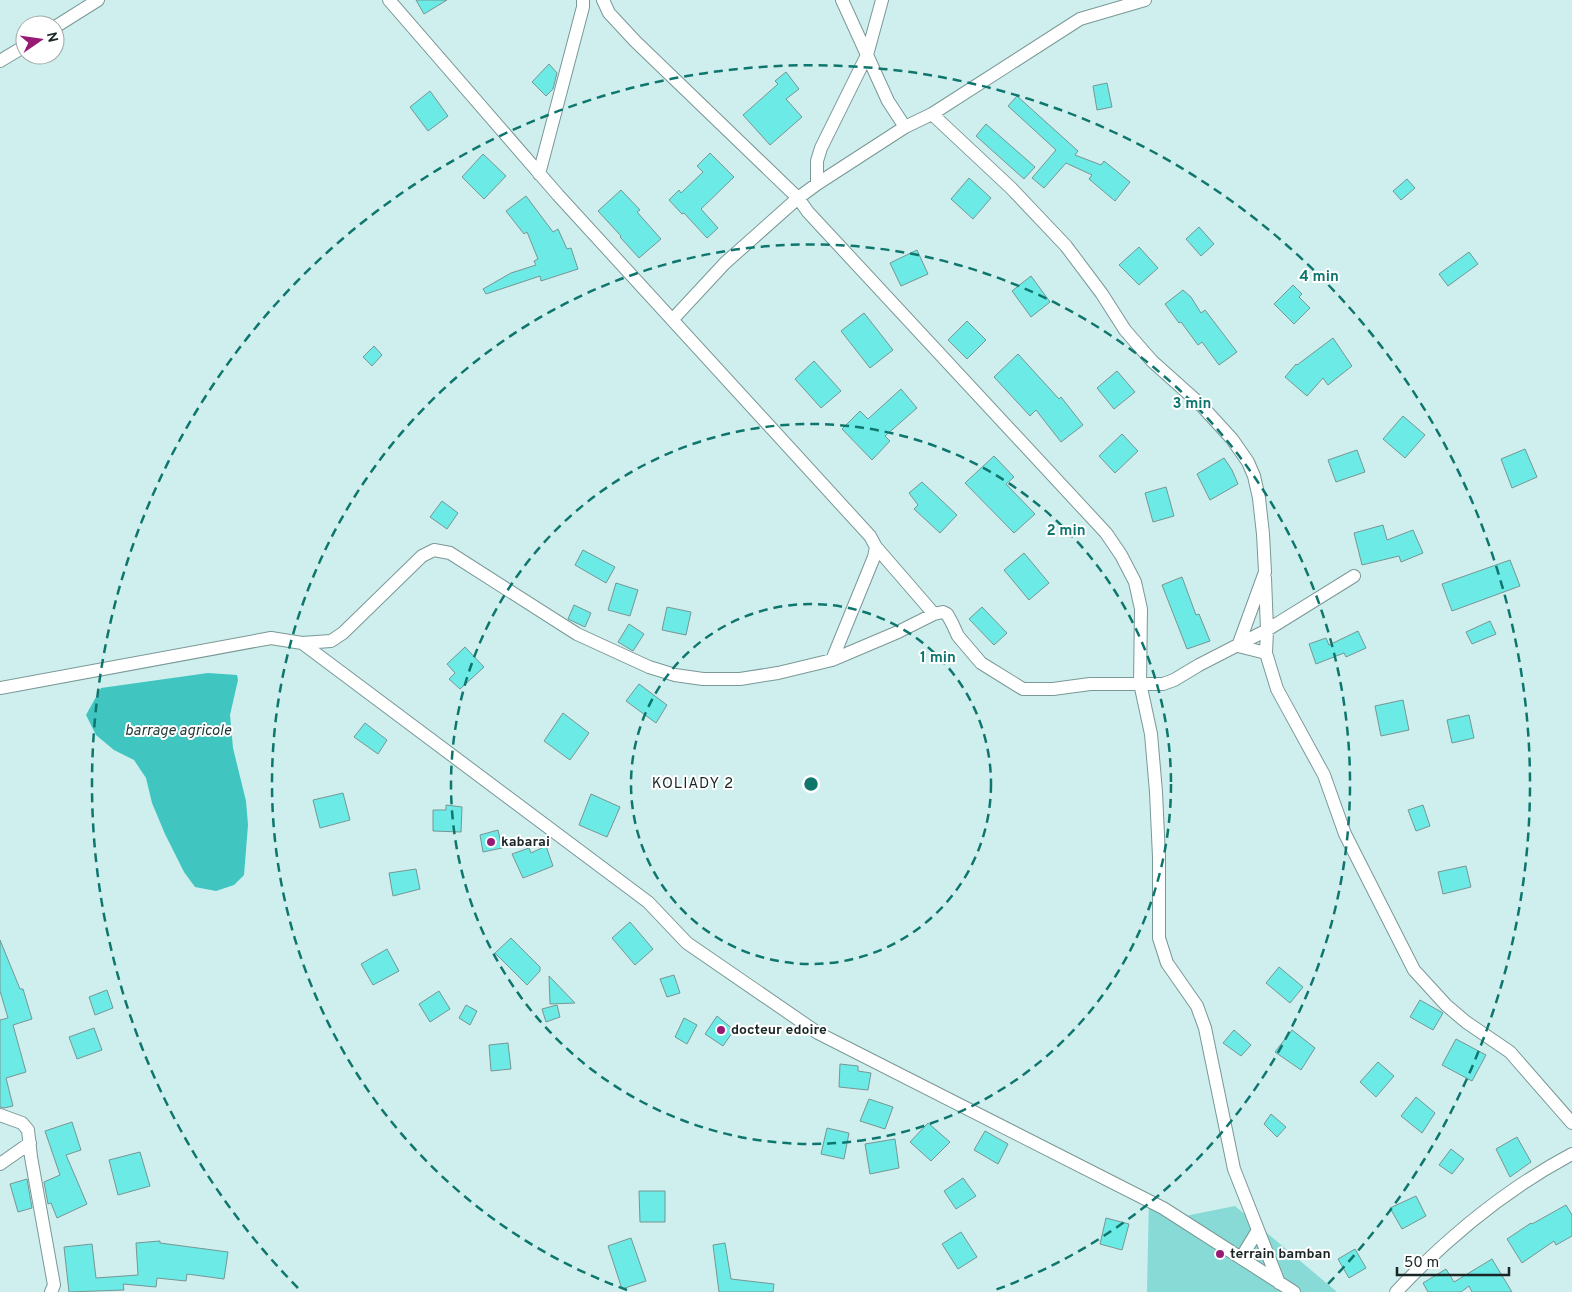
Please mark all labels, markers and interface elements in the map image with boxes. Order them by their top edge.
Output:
north arrow [15,15,65,65]
text: N [42,31,61,44]
text: 4 min [1299,268,1339,287]
text: 3 min [1172,395,1212,414]
text: 2 min [1046,522,1086,541]
text: 1 min [920,649,956,668]
water label: barrage agricole [125,722,231,741]
district label: KOLIADY 2 [652,775,734,794]
centre of rings [802,775,820,793]
place label: kabarai [501,834,550,851]
marker: kabarai [485,836,497,848]
place label: docteur edoire [731,1022,827,1039]
marker: docteur edoire [715,1024,727,1036]
scale bar [1397,1244,1510,1276]
place label: terrain bamban [1230,1246,1331,1263]
marker: terrain bamban [1214,1248,1226,1260]
text: 50 m [1404,1254,1439,1273]

